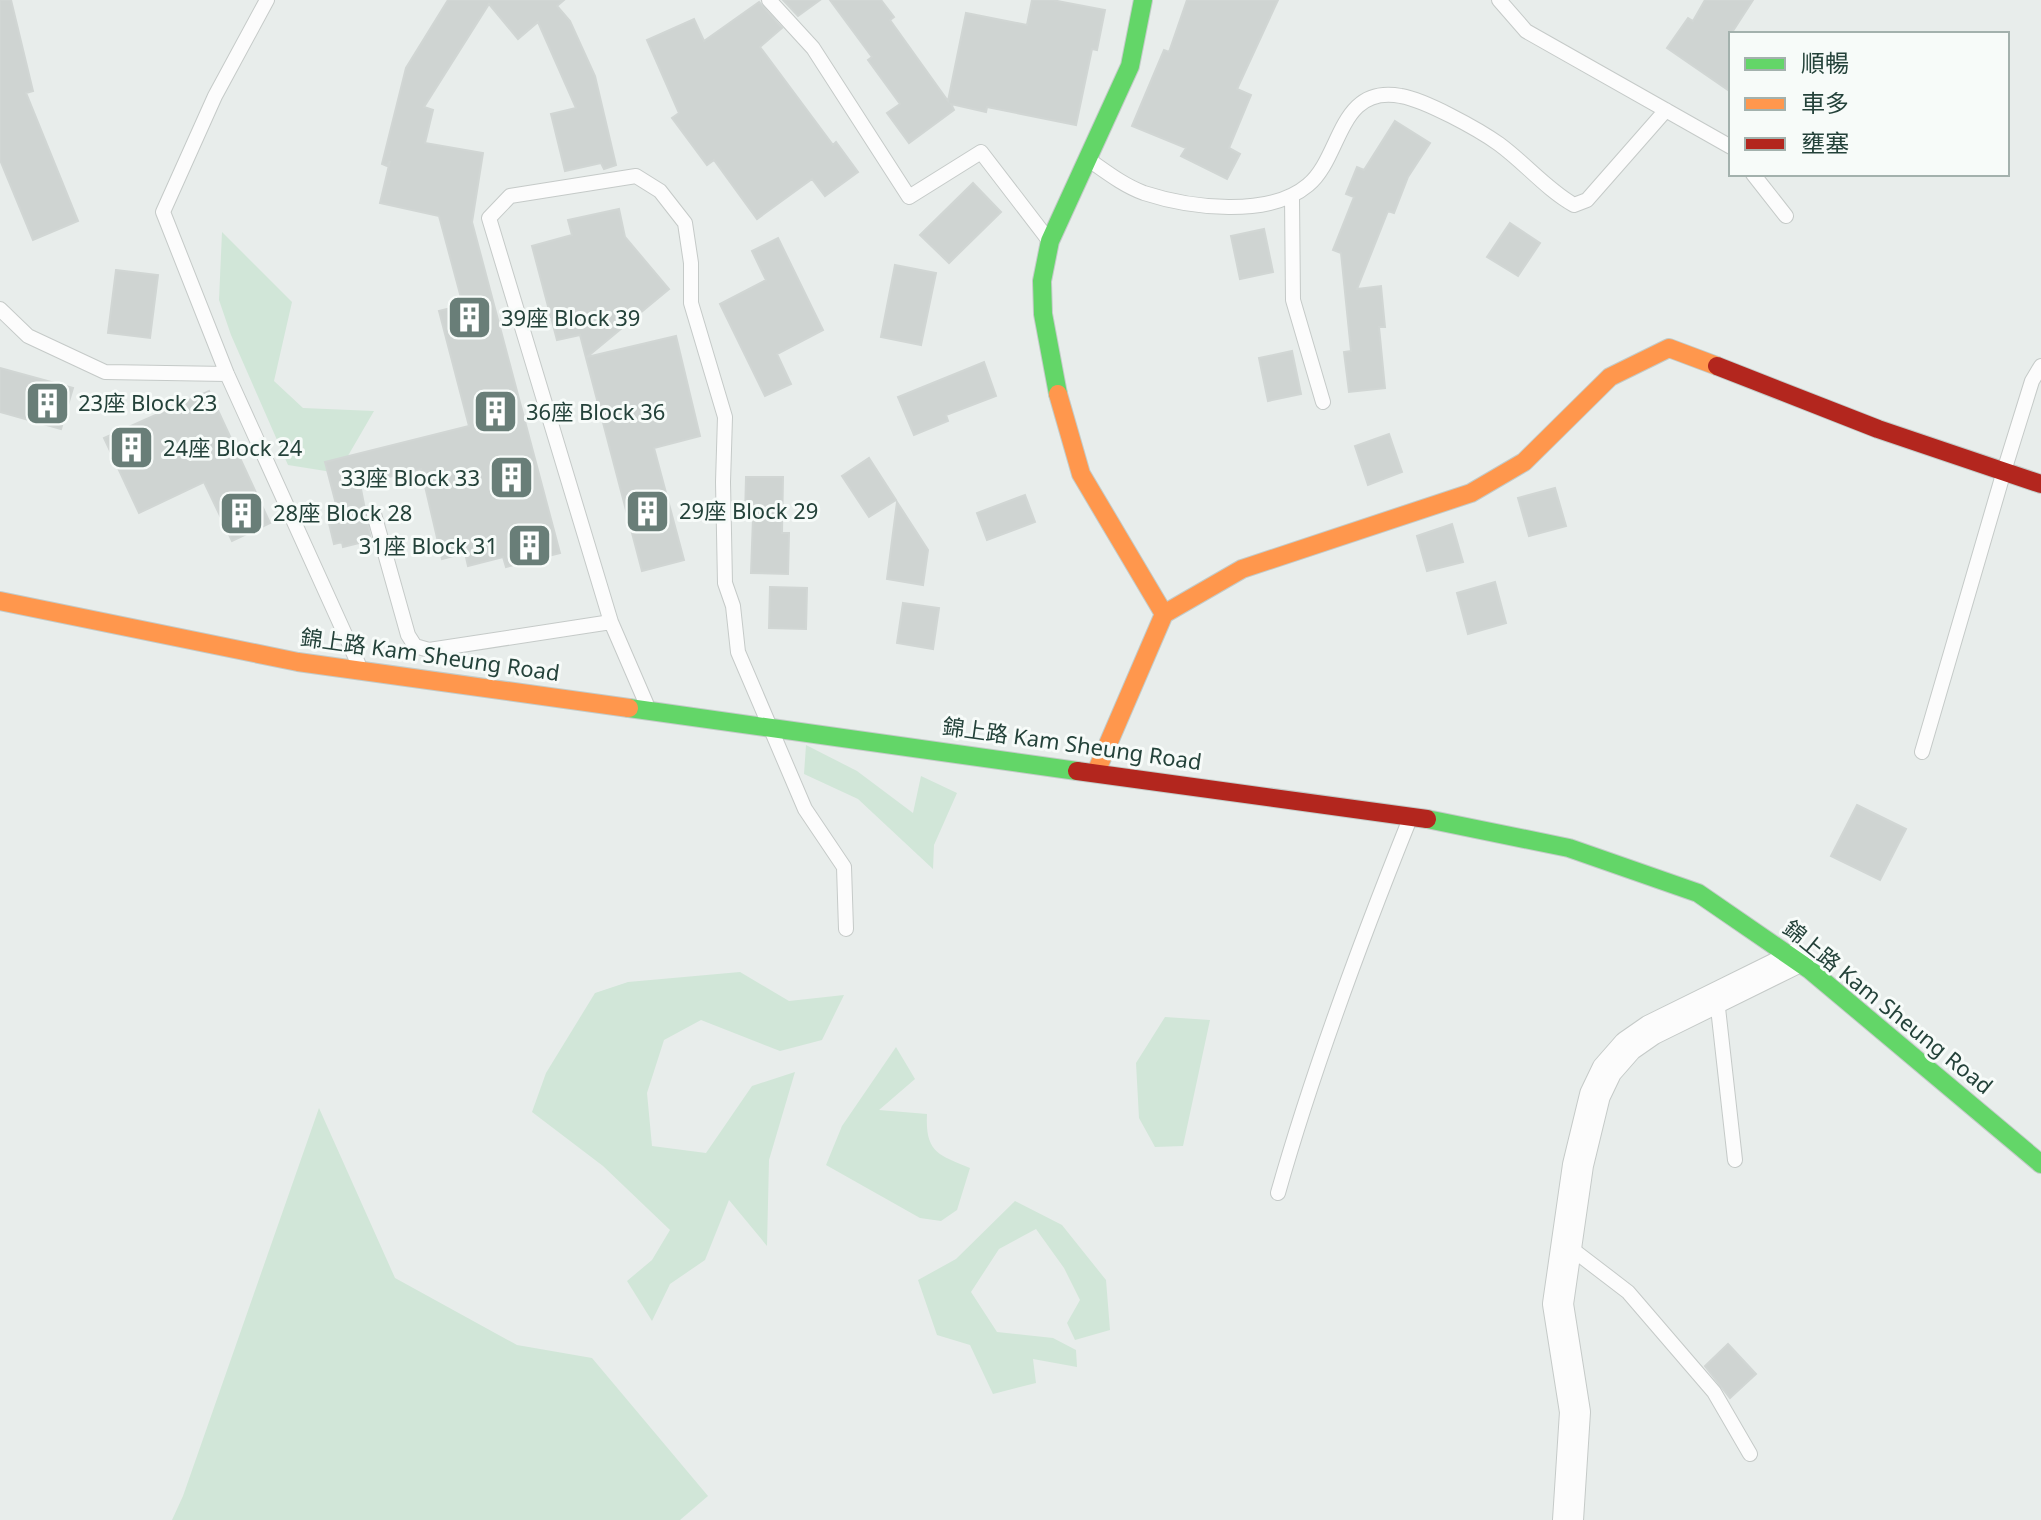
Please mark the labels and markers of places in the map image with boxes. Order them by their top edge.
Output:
building icon: 39座 Block 39 [446,294,494,342]
place label: 39座 Block 39 [501,302,640,332]
building icon: 23座 Block 23 [23,379,71,427]
place label: 23座 Block 23 [78,387,217,417]
building icon: 36座 Block 36 [471,388,519,436]
place label: 36座 Block 36 [526,396,665,426]
building icon: 24座 Block 24 [108,424,156,472]
place label: 24座 Block 24 [163,432,303,462]
building icon: 33座 Block 33 [487,454,535,502]
place label: 33座 Block 33 [341,462,480,492]
building icon: 29座 Block 29 [624,487,672,535]
building icon: 28座 Block 28 [218,489,266,537]
place label: 29座 Block 29 [679,495,818,525]
place label: 28座 Block 28 [273,497,412,527]
building icon: 31座 Block 31 [505,522,553,570]
place label: 31座 Block 31 [359,530,498,560]

